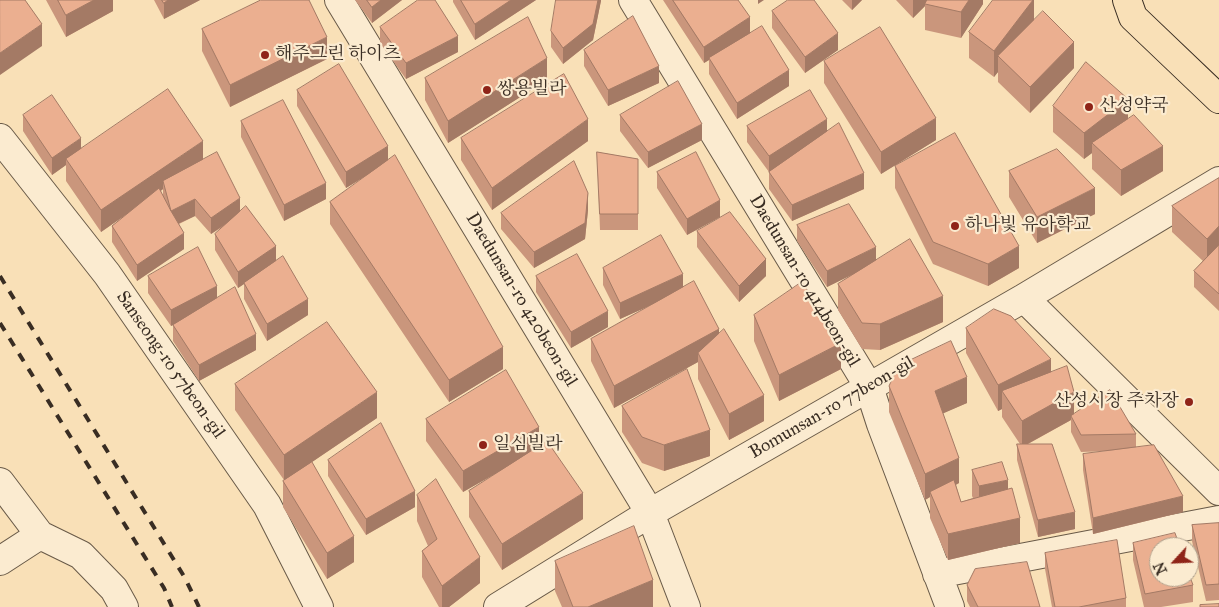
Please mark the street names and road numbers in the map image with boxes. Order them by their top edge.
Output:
street label: Daedunsan-ro 414beon-gil [744,191,864,371]
street label: Daedunsan-ro 420beon-gil [461,209,581,391]
street label: Sanseong-ro 57beon-gil [111,287,229,443]
street label: Bomunsan-ro 77beon-gil [746,352,918,464]

